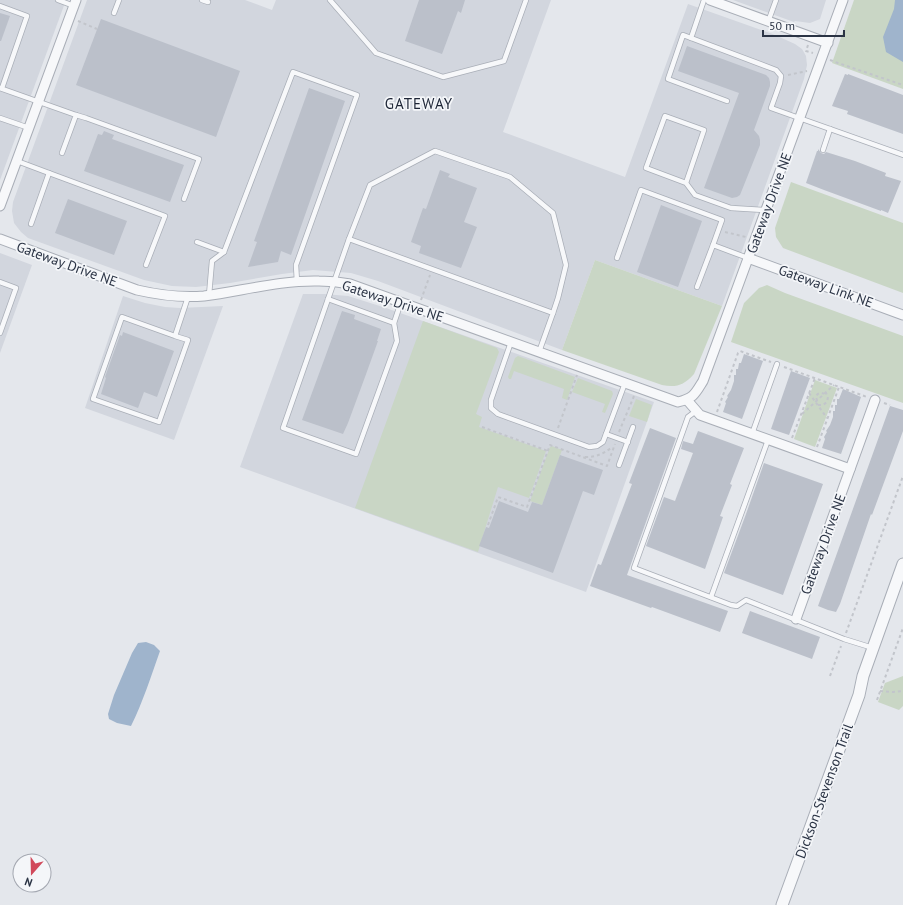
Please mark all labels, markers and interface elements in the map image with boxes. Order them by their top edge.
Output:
scale bar [763,12,844,38]
text: 50 m [769,18,795,33]
district label: GATEWAY [385,94,453,113]
street label: Gateway Drive NE [742,150,796,256]
street label: Gateway Drive NE [14,237,120,291]
street label: Gateway Link NE [776,261,876,311]
street label: Gateway Drive NE [340,276,446,326]
street label: Gateway Drive NE [796,491,850,597]
street label: Dickson-Stevenson Trail [791,721,857,861]
north arrow [12,853,52,893]
text: N [23,875,34,890]

